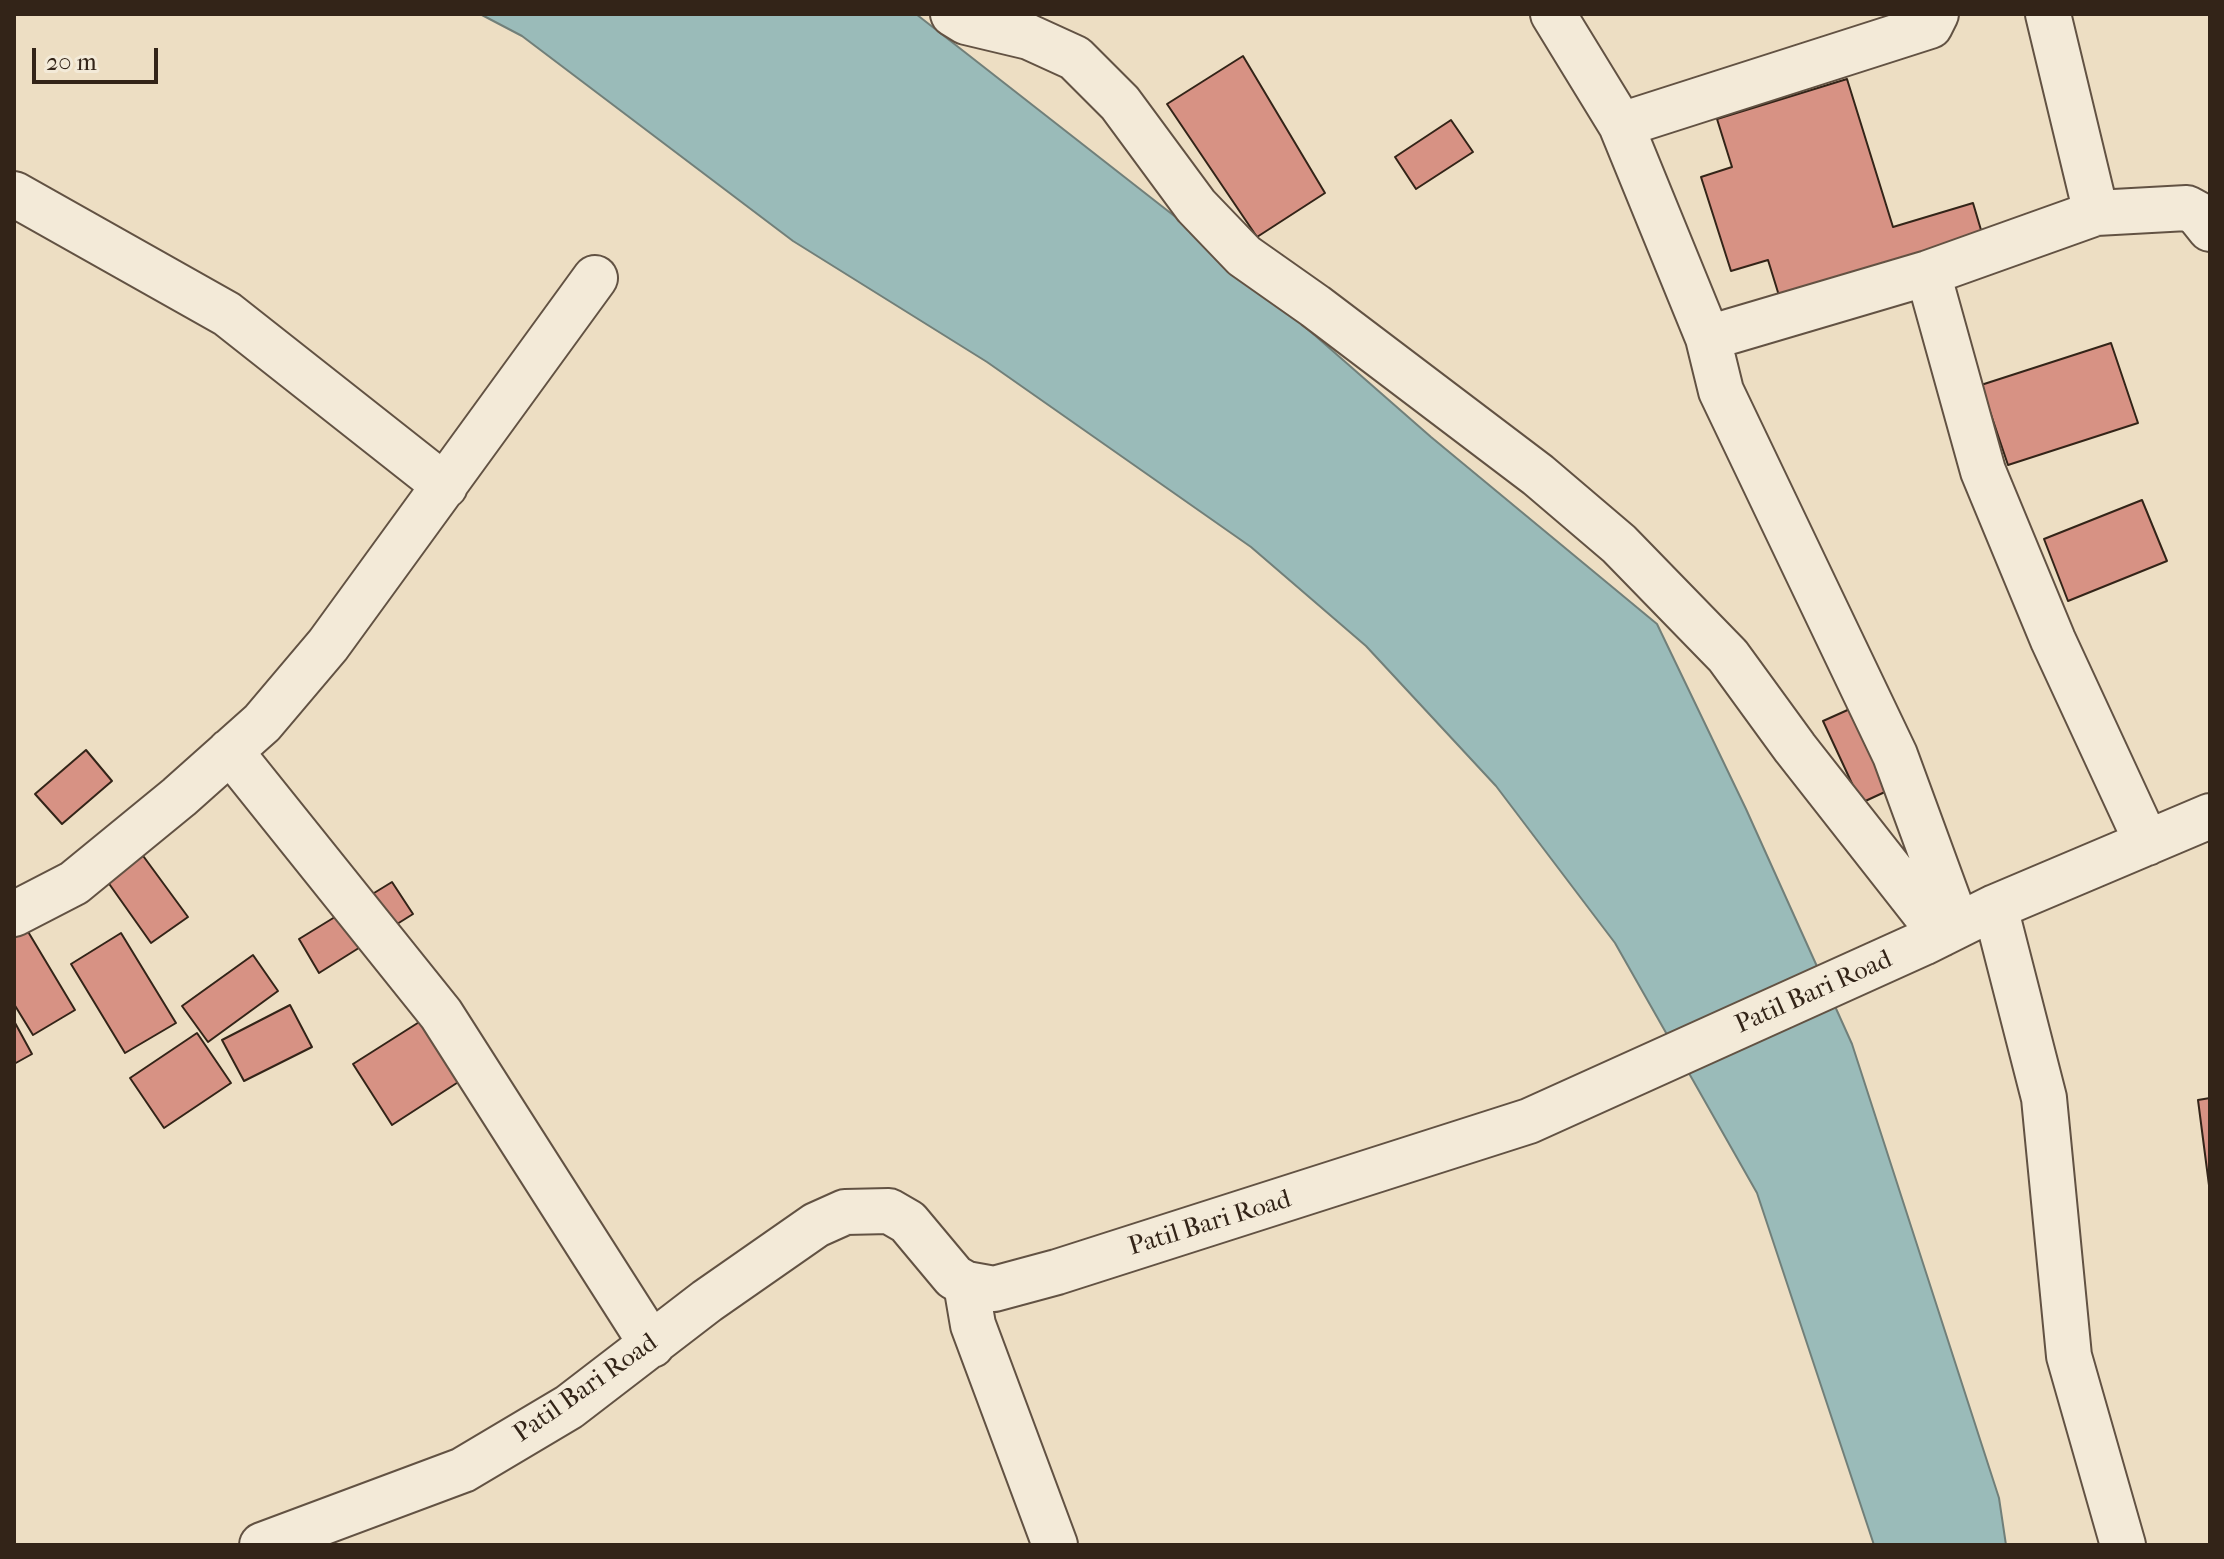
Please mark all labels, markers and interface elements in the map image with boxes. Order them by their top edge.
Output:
scale bar [36,32,162,82]
text: 20 m [46,48,97,76]
street label: Patil Bari Road [1731,945,1897,1041]
street label: Patil Bari Road [1125,1184,1295,1264]
street label: Patil Bari Road [508,1328,664,1450]

